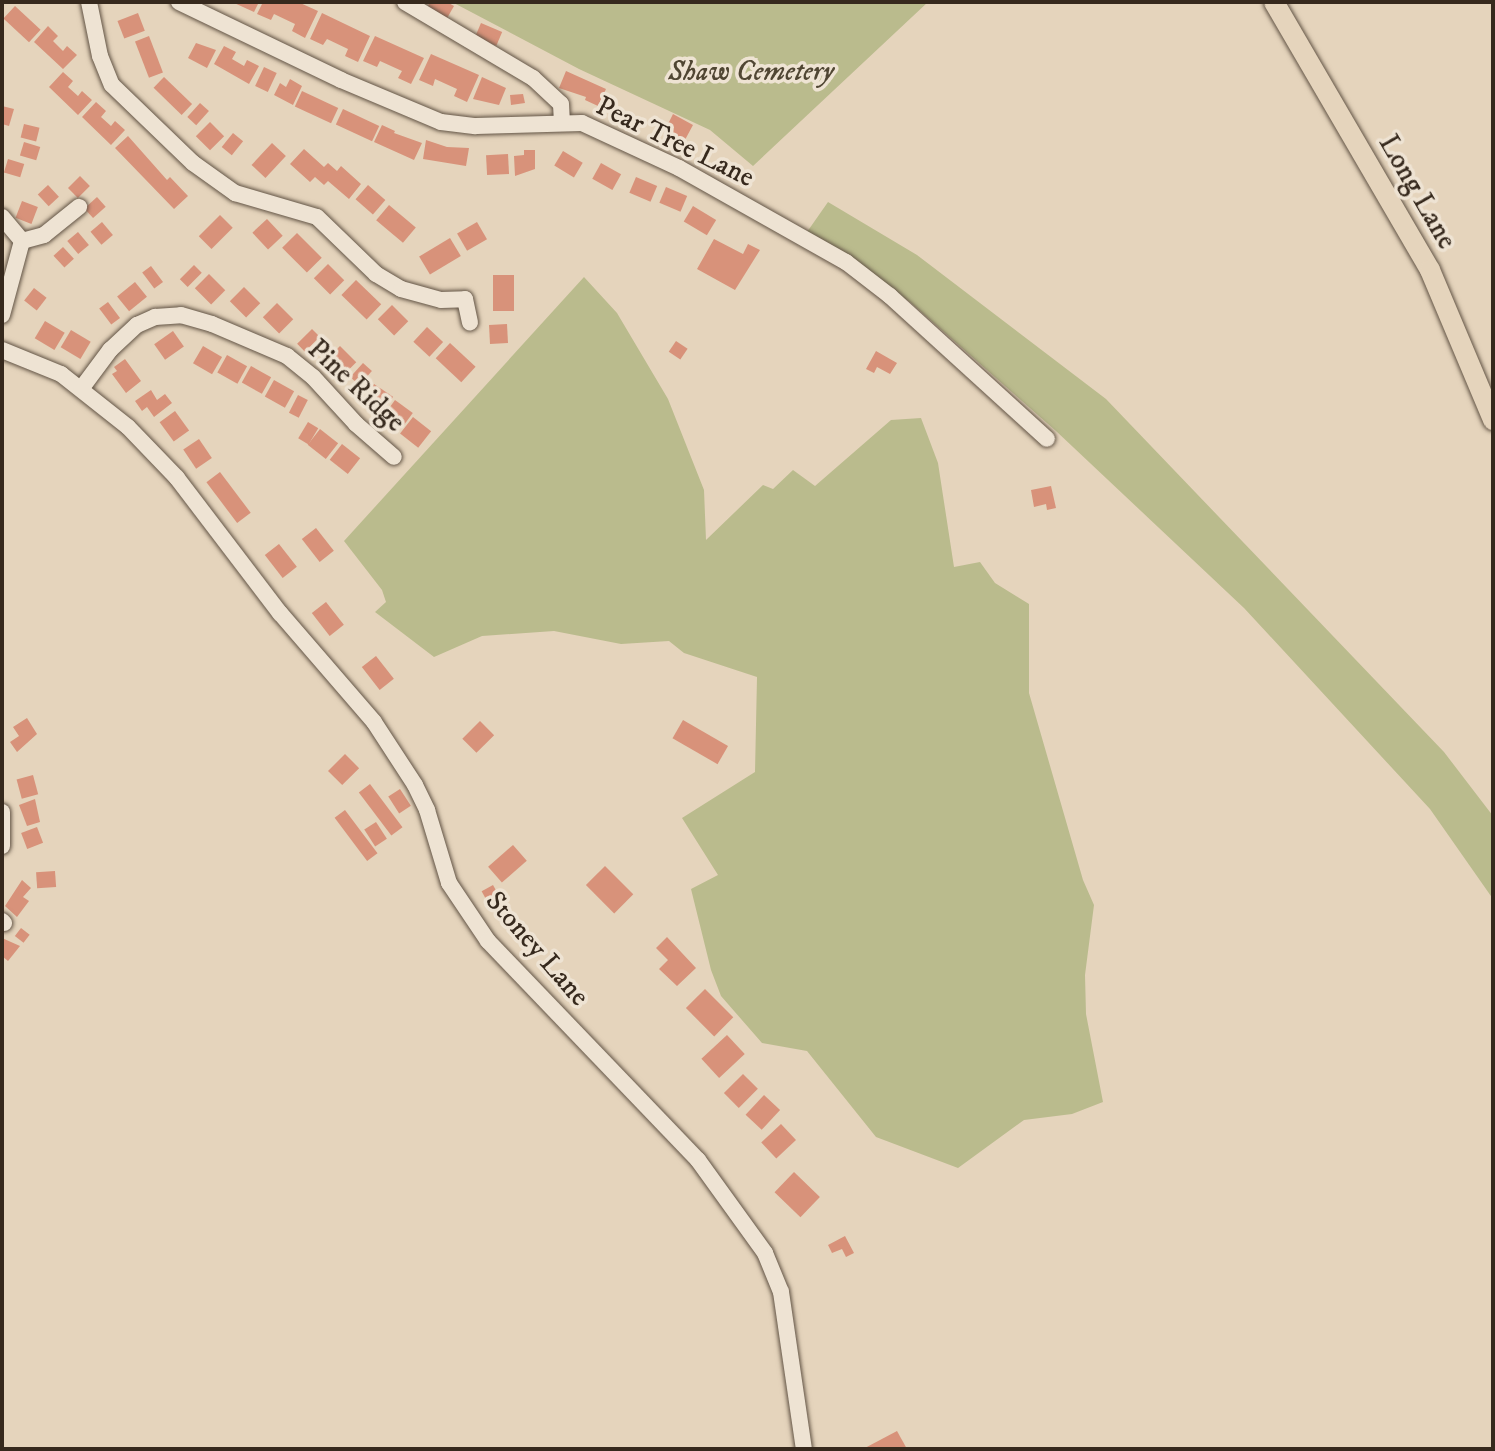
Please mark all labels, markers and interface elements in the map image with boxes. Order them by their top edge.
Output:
park label: Shaw Cemetery [668,55,834,89]
street label: Pear Tree Lane [590,89,760,195]
street label: Long Lane [1371,129,1463,255]
street label: Pine Ridge [300,333,412,439]
street label: Stoney Lane [478,885,596,1013]

